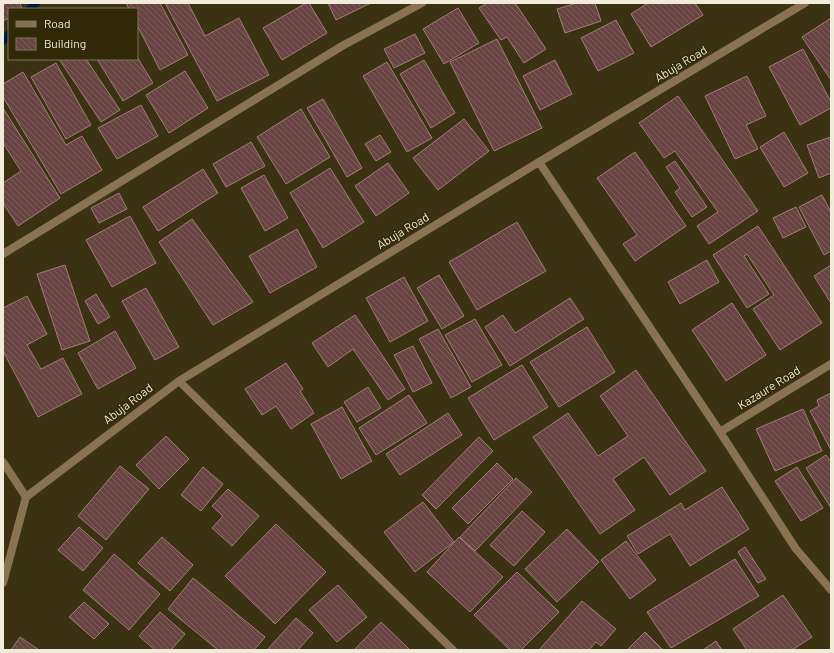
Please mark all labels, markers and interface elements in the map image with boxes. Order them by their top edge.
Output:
legend [8,8,138,60]
text: Road [44,16,71,30]
text: Building [44,36,86,50]
street label: Abuja Road [652,42,709,84]
street label: Abuja Road [374,209,431,251]
street label: Kazaure Road [735,362,802,412]
street label: Abuja Road [100,380,155,426]

